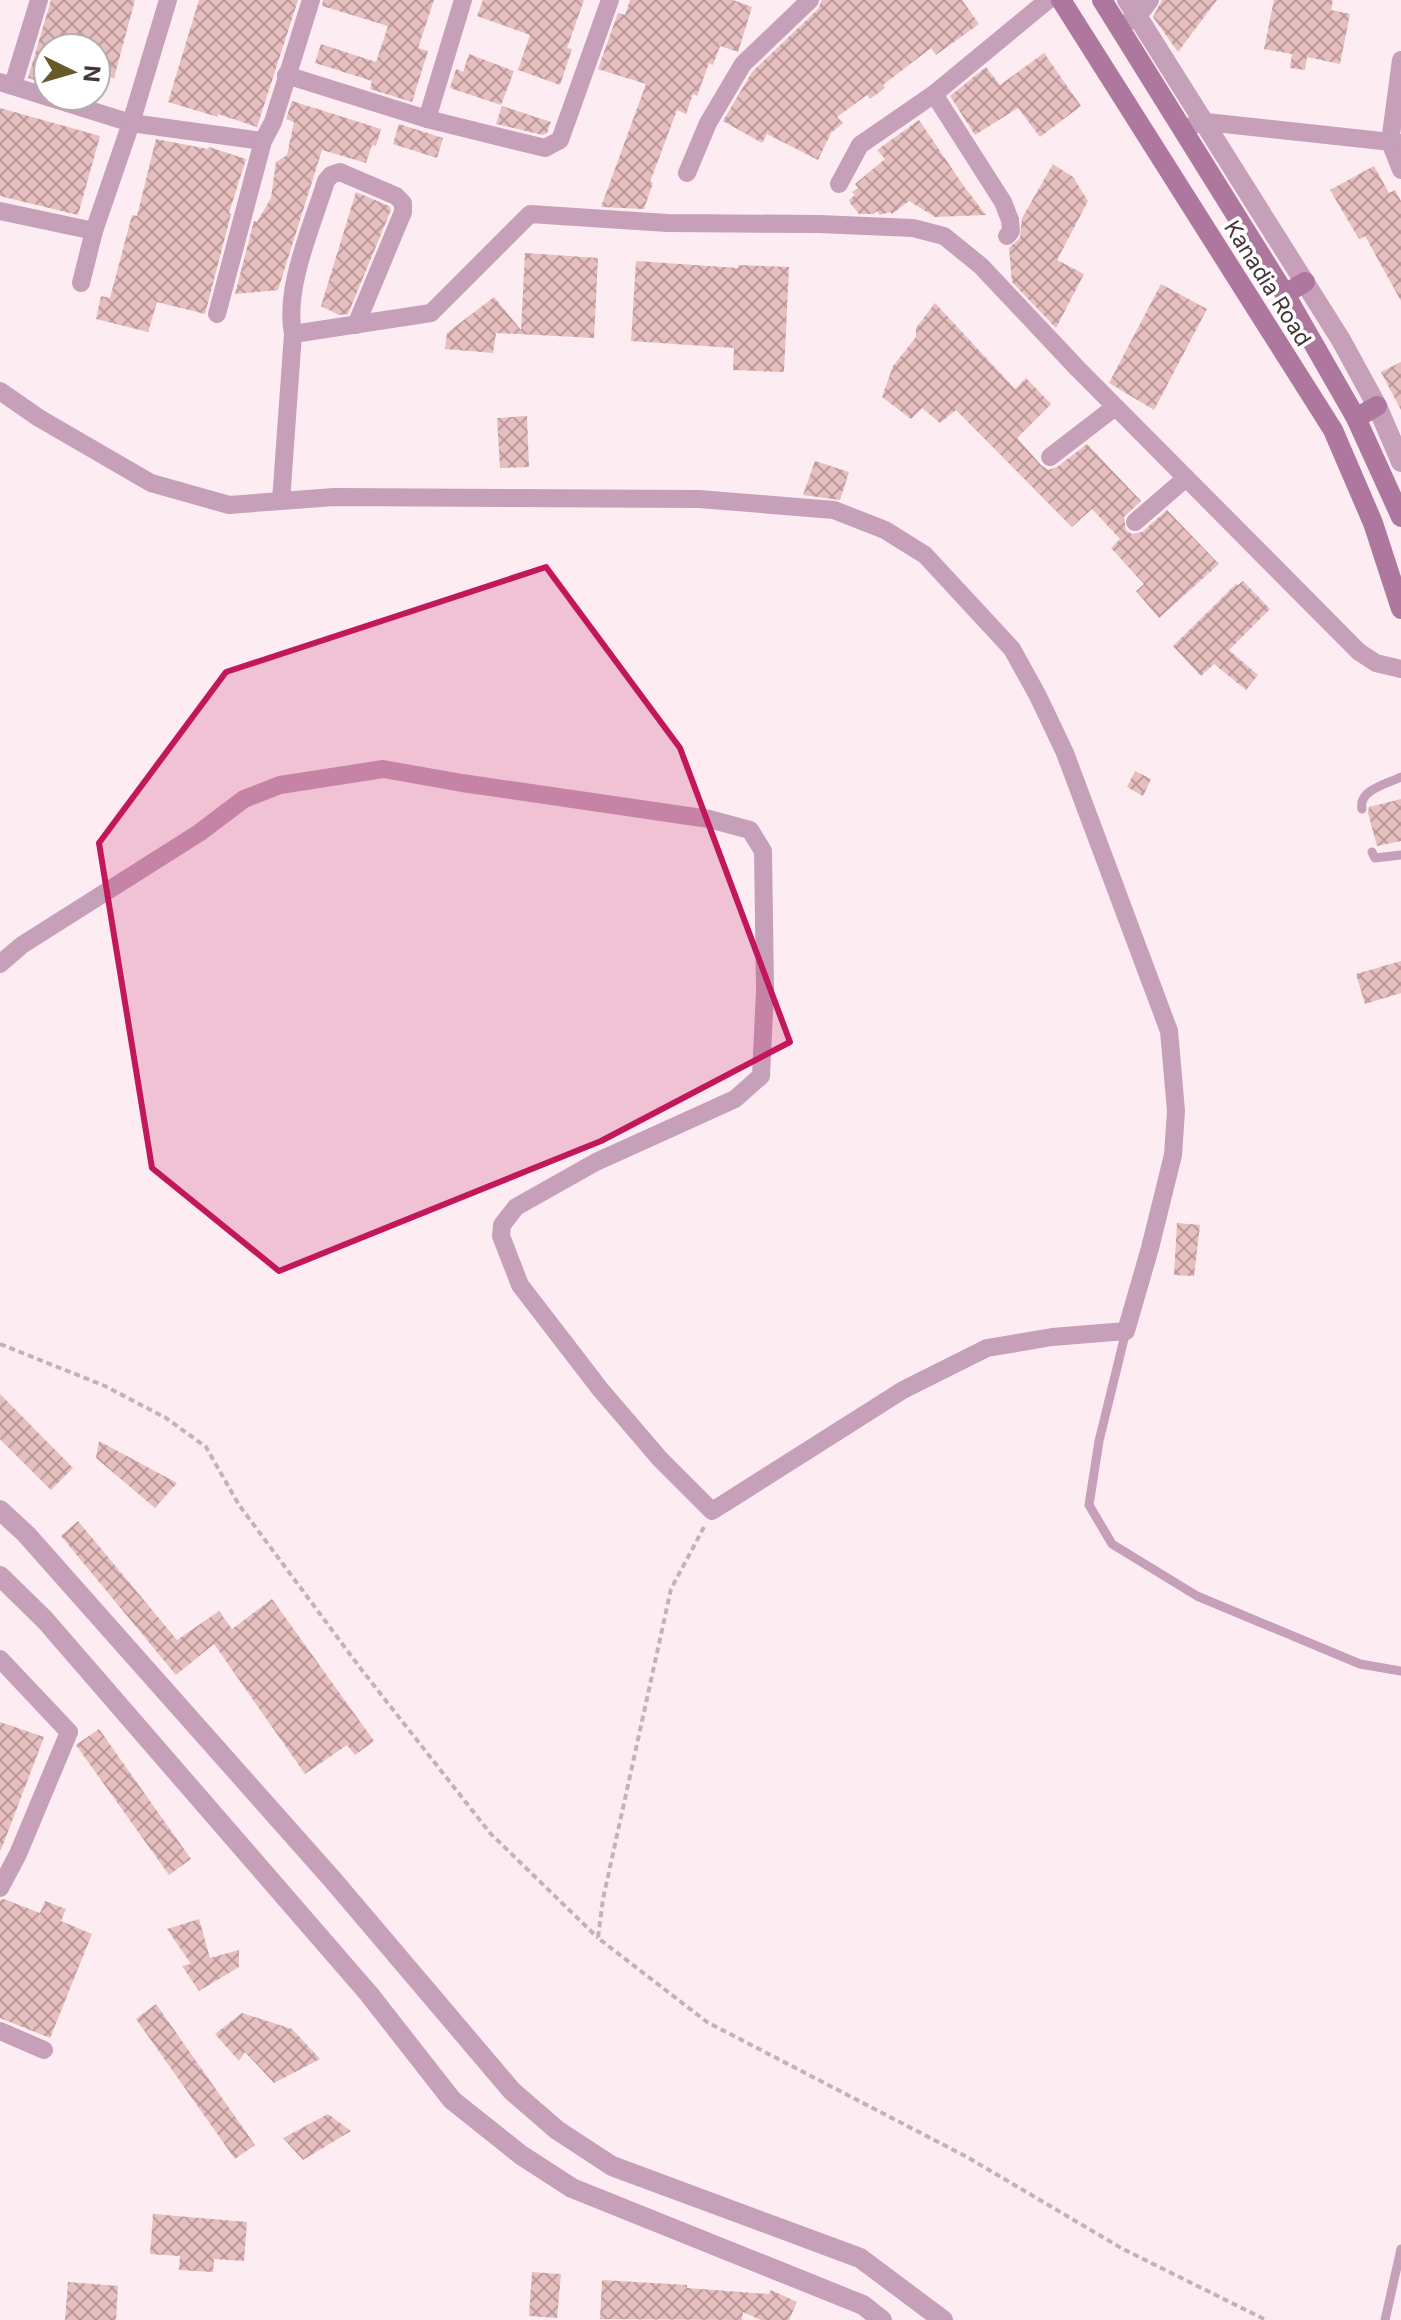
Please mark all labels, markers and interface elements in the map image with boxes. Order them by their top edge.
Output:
north arrow [32,32,112,112]
text: N [78,64,106,83]
street label: Kanadia Road [1219,216,1317,350]

